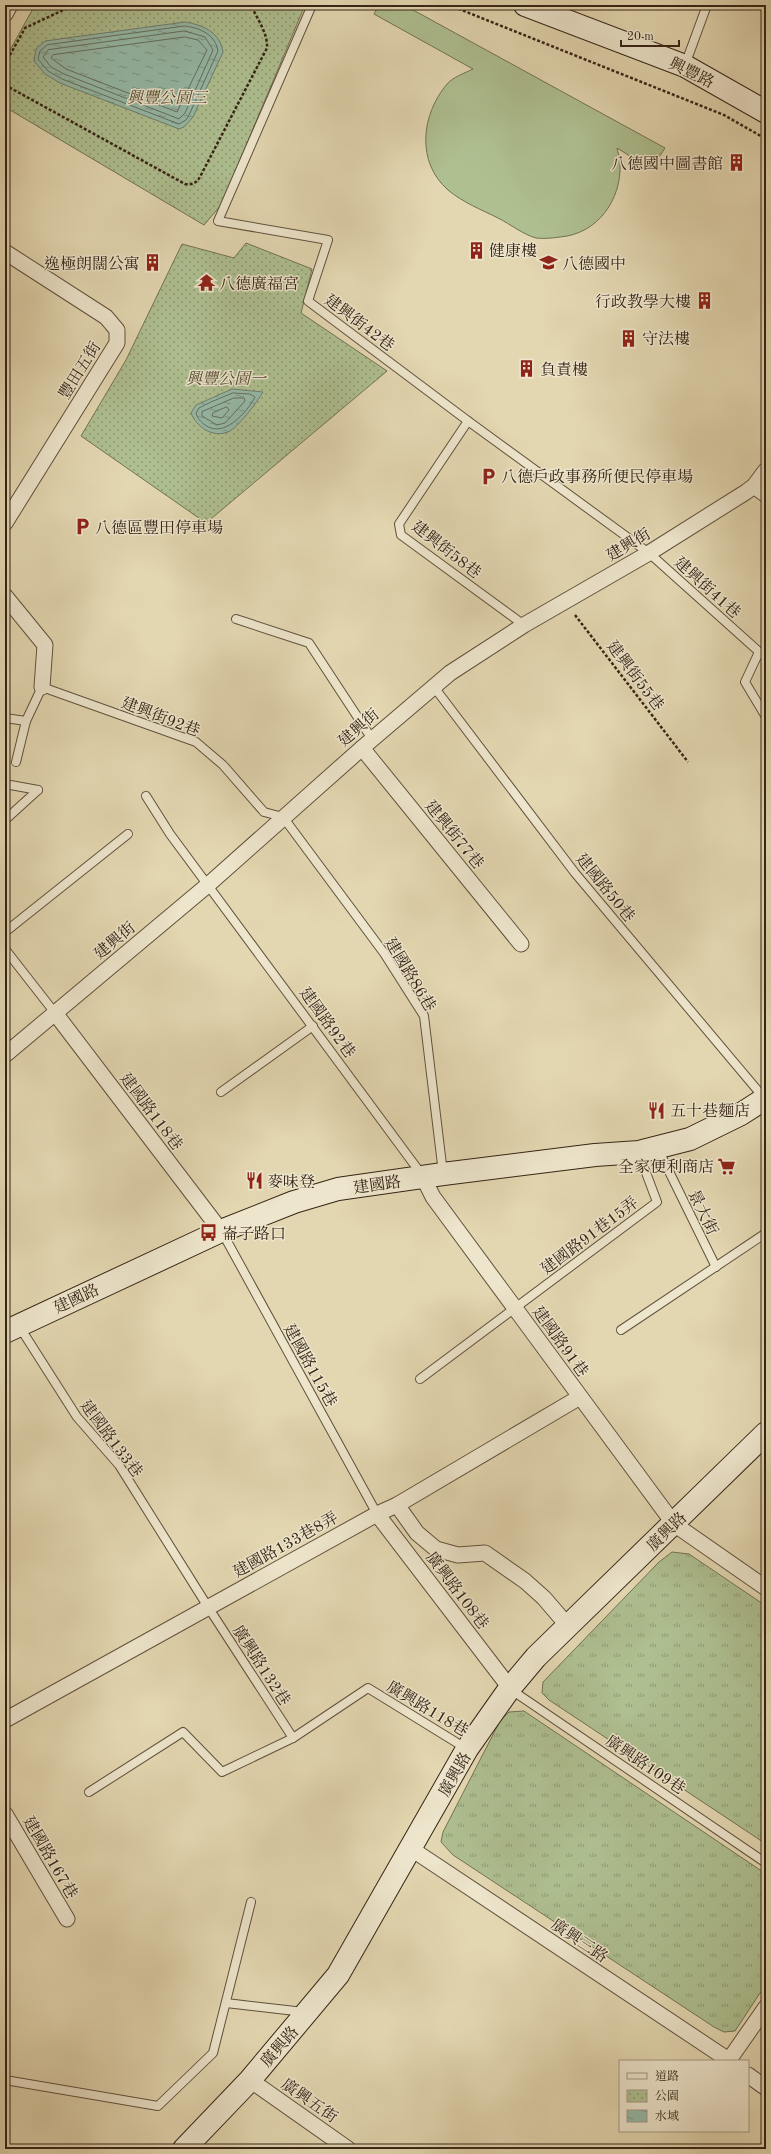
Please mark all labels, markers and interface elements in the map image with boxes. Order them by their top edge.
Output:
scale bar [621,22,679,48]
text: 20 m [627,31,654,43]
street label: 興豐路 [666,54,717,92]
park label: 興豐公園三 [127,89,209,107]
building icon: 八德國中圖書館 [726,153,746,173]
place label: 八德國中圖書館 [611,155,723,173]
building icon: 健康樓 [466,240,486,260]
place label: 健康樓 [489,242,537,260]
building icon: 逸極朗闊公寓 [143,253,163,273]
school or university icon: 八德國中 [539,253,559,273]
place label: 逸極朗闊公寓 [44,255,140,273]
place label: 八德國中 [562,255,626,273]
temple icon: 八德廣福宮 [196,273,216,293]
place label: 八德廣福宮 [219,275,299,293]
street label: 建興街42巷 [321,291,398,355]
building icon: 行政教學大樓 [694,291,714,311]
place label: 行政教學大樓 [595,293,691,311]
building icon: 守法樓 [619,328,639,348]
place label: 守法樓 [642,330,690,348]
street label: 豐田五街 [55,339,104,402]
building icon: 負責樓 [517,359,537,379]
place label: 負責樓 [540,361,588,379]
park label: 興豐公園一 [186,370,267,388]
parking icon: 八德戶政事務所便民停車場 [478,466,498,486]
place label: 八德戶政事務所便民停車場 [501,468,693,486]
parking icon: 八德區豐田停車場 [72,517,92,537]
street label: 建興街58巷 [408,517,484,582]
place label: 八德區豐田停車場 [95,519,223,537]
street label: 建興街 [603,525,654,565]
street label: 建興街41巷 [671,553,744,622]
street label: 建興街55巷 [603,637,667,714]
street label: 建興街92巷 [119,694,202,740]
street label: 建興街 [335,705,383,750]
street label: 建興街77巷 [421,797,487,872]
street label: 建國路50巷 [572,850,638,925]
street label: 建興街 [90,918,139,963]
street label: 建國路86巷 [381,934,439,1015]
street label: 建國路92巷 [296,984,359,1061]
street label: 建國路118巷 [116,1070,186,1154]
restaurant icon: 五十巷麵店 [647,1100,667,1120]
place label: 五十巷麵店 [670,1102,750,1120]
supermarket icon: 全家便利商店 [717,1156,737,1176]
place label: 全家便利商店 [618,1158,714,1176]
restaurant icon: 麥味登 [244,1171,264,1191]
place label: 麥味登 [267,1173,315,1191]
street label: 建國路 [352,1173,402,1197]
street label: 景大街 [684,1187,722,1238]
street label: 建國路91巷15弄 [537,1193,642,1278]
bus stop icon: 崙子路口 [199,1223,219,1243]
place label: 崙子路口 [222,1225,286,1243]
street label: 建國路 [51,1281,102,1317]
street label: 建國路91巷 [529,1303,592,1380]
street label: 建國路115巷 [280,1321,340,1410]
street label: 建國路133巷 [76,1397,146,1481]
street label: 建國路133巷8弄 [230,1509,341,1581]
street label: 廣興路 [643,1509,690,1555]
street label: 廣興路108巷 [422,1549,492,1633]
street label: 廣興路132巷 [229,1622,294,1709]
street label: 廣興路118巷 [383,1677,471,1740]
street label: 廣興路109巷 [602,1732,689,1798]
street label: 廣興路 [435,1749,475,1800]
street label: 建國路167巷 [19,1813,81,1902]
street label: 廣興三路 [548,1915,611,1966]
street label: 廣興路 [257,2023,302,2071]
legend [619,2060,749,2132]
text: 道路 [655,2069,679,2083]
street label: 廣興五街 [278,2075,341,2127]
text: 公園 [655,2089,679,2103]
text: 水域 [655,2109,679,2123]

